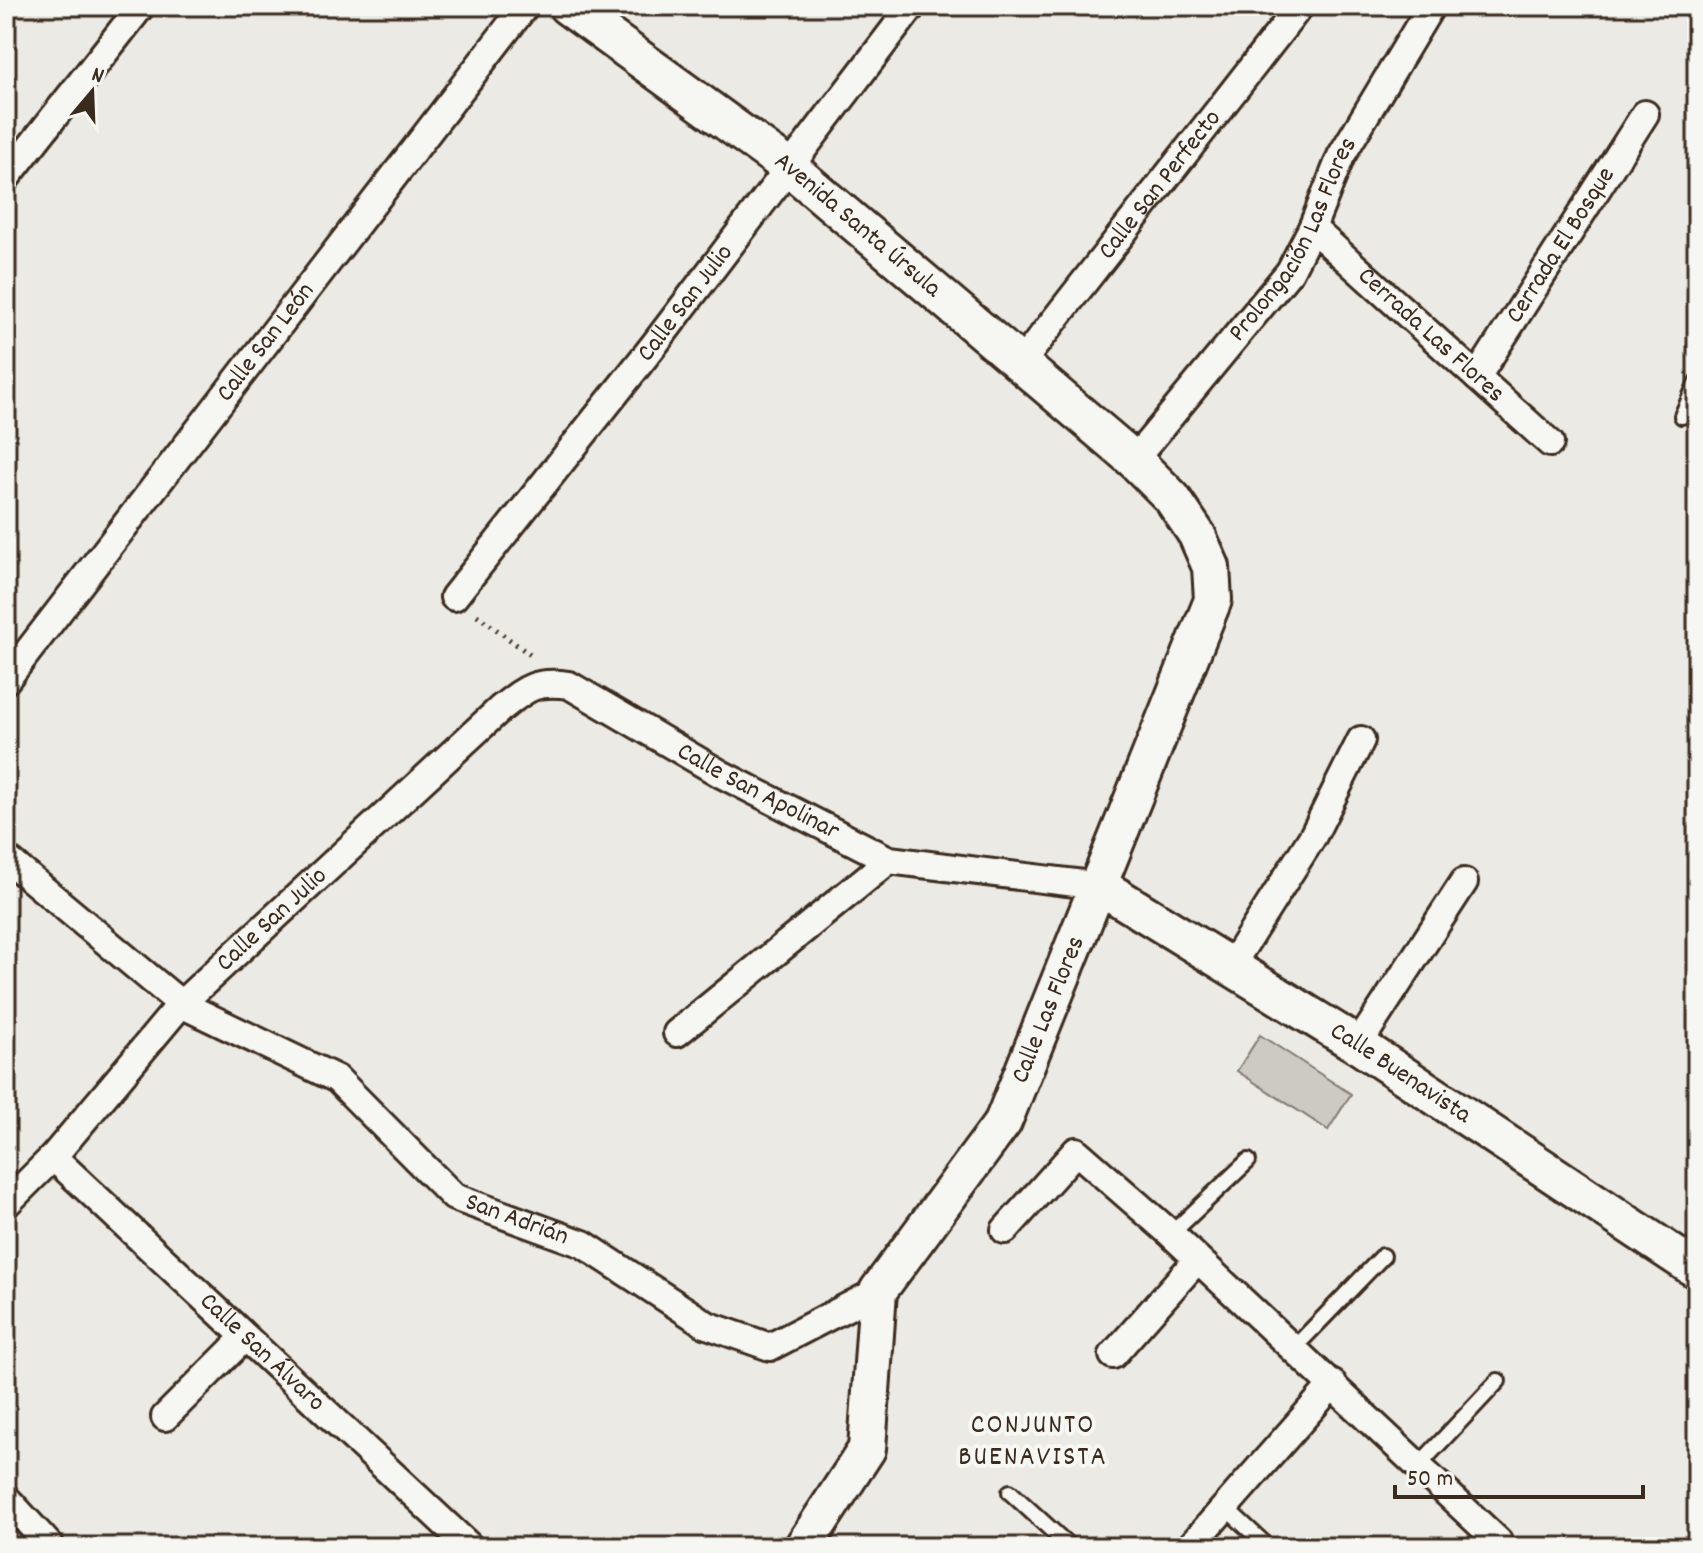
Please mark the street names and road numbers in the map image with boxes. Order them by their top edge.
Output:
street label: Calle San Perfecto [1090,102,1231,268]
street label: Prolongación Las Flores [1220,130,1367,350]
street label: Avenida Santa Úrsula [766,144,950,307]
street label: Cerrada El Bosque [1497,160,1625,331]
street label: Calle San Julio [629,237,743,370]
street label: Cerrada Las Flores [1349,259,1513,412]
street label: Calle San León [208,275,324,410]
street label: Calle San Apolinar [670,734,846,850]
street label: Calle San Julio [208,859,336,981]
street label: Calle Las Flores [1003,931,1095,1089]
street label: Calle Buenavista [1322,1013,1479,1134]
street label: San Adrián [460,1184,574,1256]
street label: Calle San Álvaro [191,1284,333,1421]

